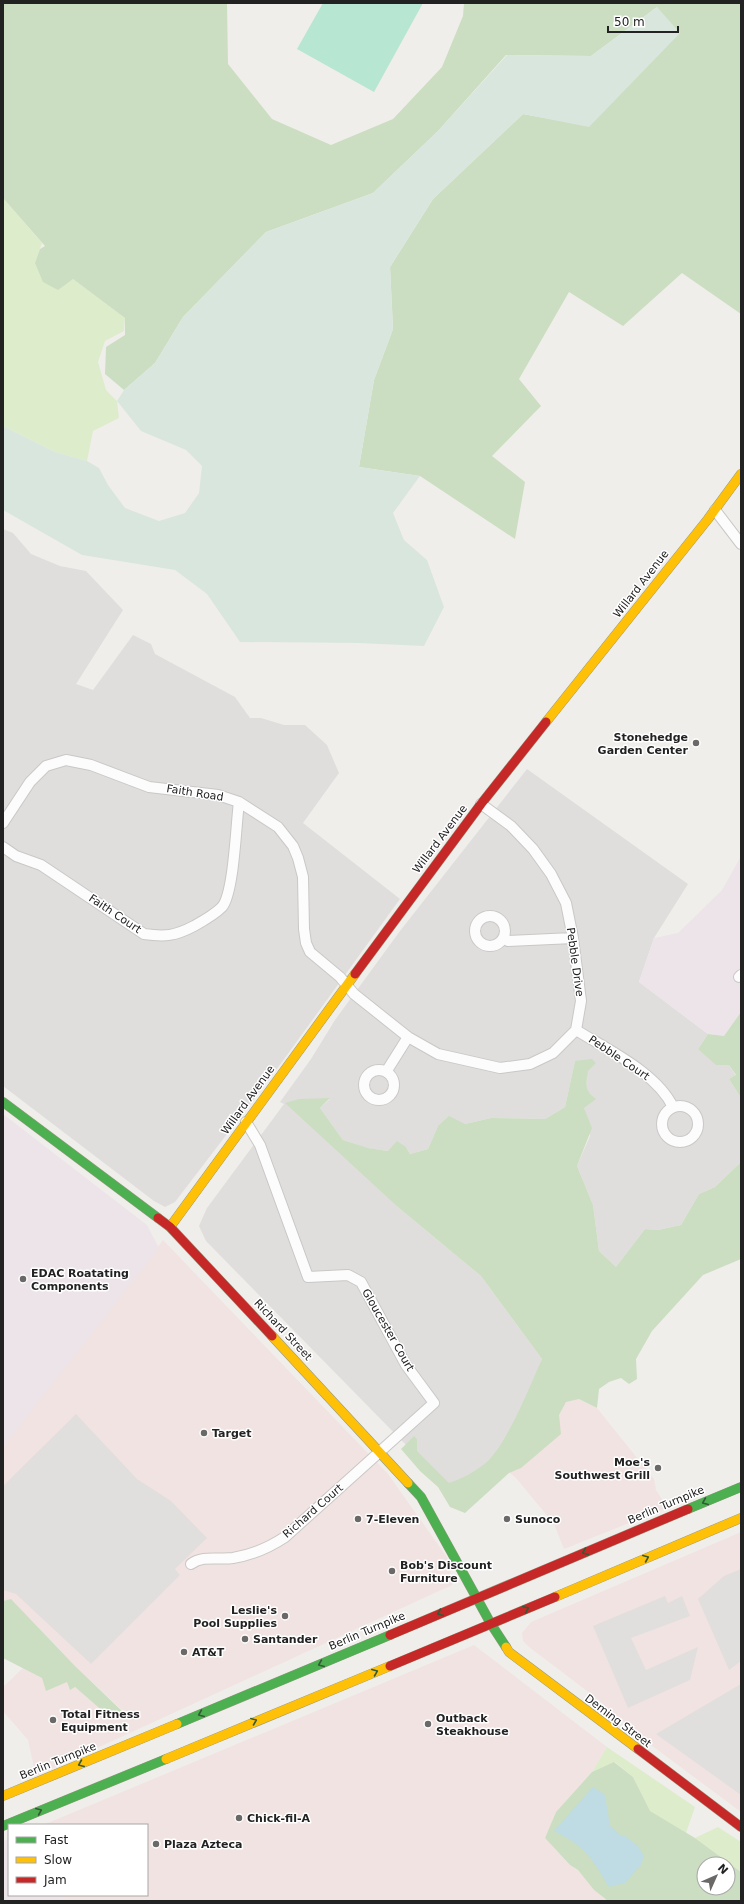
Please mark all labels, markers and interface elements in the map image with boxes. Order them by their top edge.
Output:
scale bar [608,8,678,34]
text: 50 m [614,15,645,29]
street label: Willard Avenue [611,547,672,620]
place label: Stonehedge Garden Center [598,731,689,757]
marker: Stonehedge Garden Center [691,738,701,748]
street label: Faith Road [166,782,224,804]
street label: Willard Avenue [410,802,470,876]
street label: Faith Court [86,892,144,937]
street label: Pebble Drive [564,927,586,998]
street label: Pebble Court [586,1033,652,1083]
street label: Willard Avenue [219,1063,278,1137]
place label: EDAC Roatating Components [31,1267,129,1293]
marker: EDAC Roatating Components [18,1274,28,1284]
street label: Gloucester Court [359,1286,417,1374]
street label: Richard Street [251,1297,315,1364]
place label: Target [212,1427,252,1440]
marker: Target [199,1428,209,1438]
place label: Moe's Southwest Grill [555,1456,650,1482]
marker: Moe's Southwest Grill [653,1463,663,1473]
street label: Richard Court [280,1481,346,1541]
street label: Berlin Turnpike [626,1483,706,1527]
one-way arrow [702,1498,709,1506]
place label: 7-Eleven [366,1513,419,1526]
place label: Sunoco [515,1513,561,1526]
marker: 7-Eleven [353,1514,363,1524]
marker: Sunoco [502,1514,512,1524]
one-way arrow [581,1547,589,1555]
one-way arrow [642,1555,650,1563]
place label: Bob's Discount Furniture [400,1559,492,1585]
marker: Bob's Discount Furniture [387,1566,397,1576]
place label: Leslie's Pool Supplies [193,1604,277,1630]
one-way arrow [523,1605,530,1613]
one-way arrow [437,1608,444,1616]
street label: Berlin Turnpike [327,1609,407,1653]
marker: Leslie's Pool Supplies [280,1611,290,1621]
place label: Santander [253,1633,318,1646]
marker: Santander [240,1634,250,1644]
place label: AT&T [192,1646,225,1659]
marker: AT&T [179,1647,189,1657]
one-way arrow [317,1659,324,1667]
one-way arrow [371,1668,378,1676]
street label: Deming Street [582,1692,654,1751]
place label: Total Fitness Equipment [61,1708,140,1734]
one-way arrow [198,1710,205,1718]
place label: Outback Steakhouse [436,1712,509,1738]
marker: Total Fitness Equipment [48,1715,58,1725]
one-way arrow [251,1718,258,1726]
marker: Outback Steakhouse [423,1719,433,1729]
street label: Berlin Turnpike [18,1740,98,1782]
one-way arrow [78,1760,85,1768]
one-way arrow [35,1808,42,1816]
place label: Chick-fil-A [247,1812,311,1825]
marker: Chick-fil-A [234,1813,244,1823]
legend [8,1824,148,1896]
text: Fast [44,1833,68,1847]
place label: Plaza Azteca [164,1838,243,1851]
marker: Plaza Azteca [151,1839,161,1849]
text: Slow [44,1853,72,1867]
north arrow [696,1856,736,1896]
text: N [715,1861,731,1877]
text: Jam [43,1873,67,1887]

